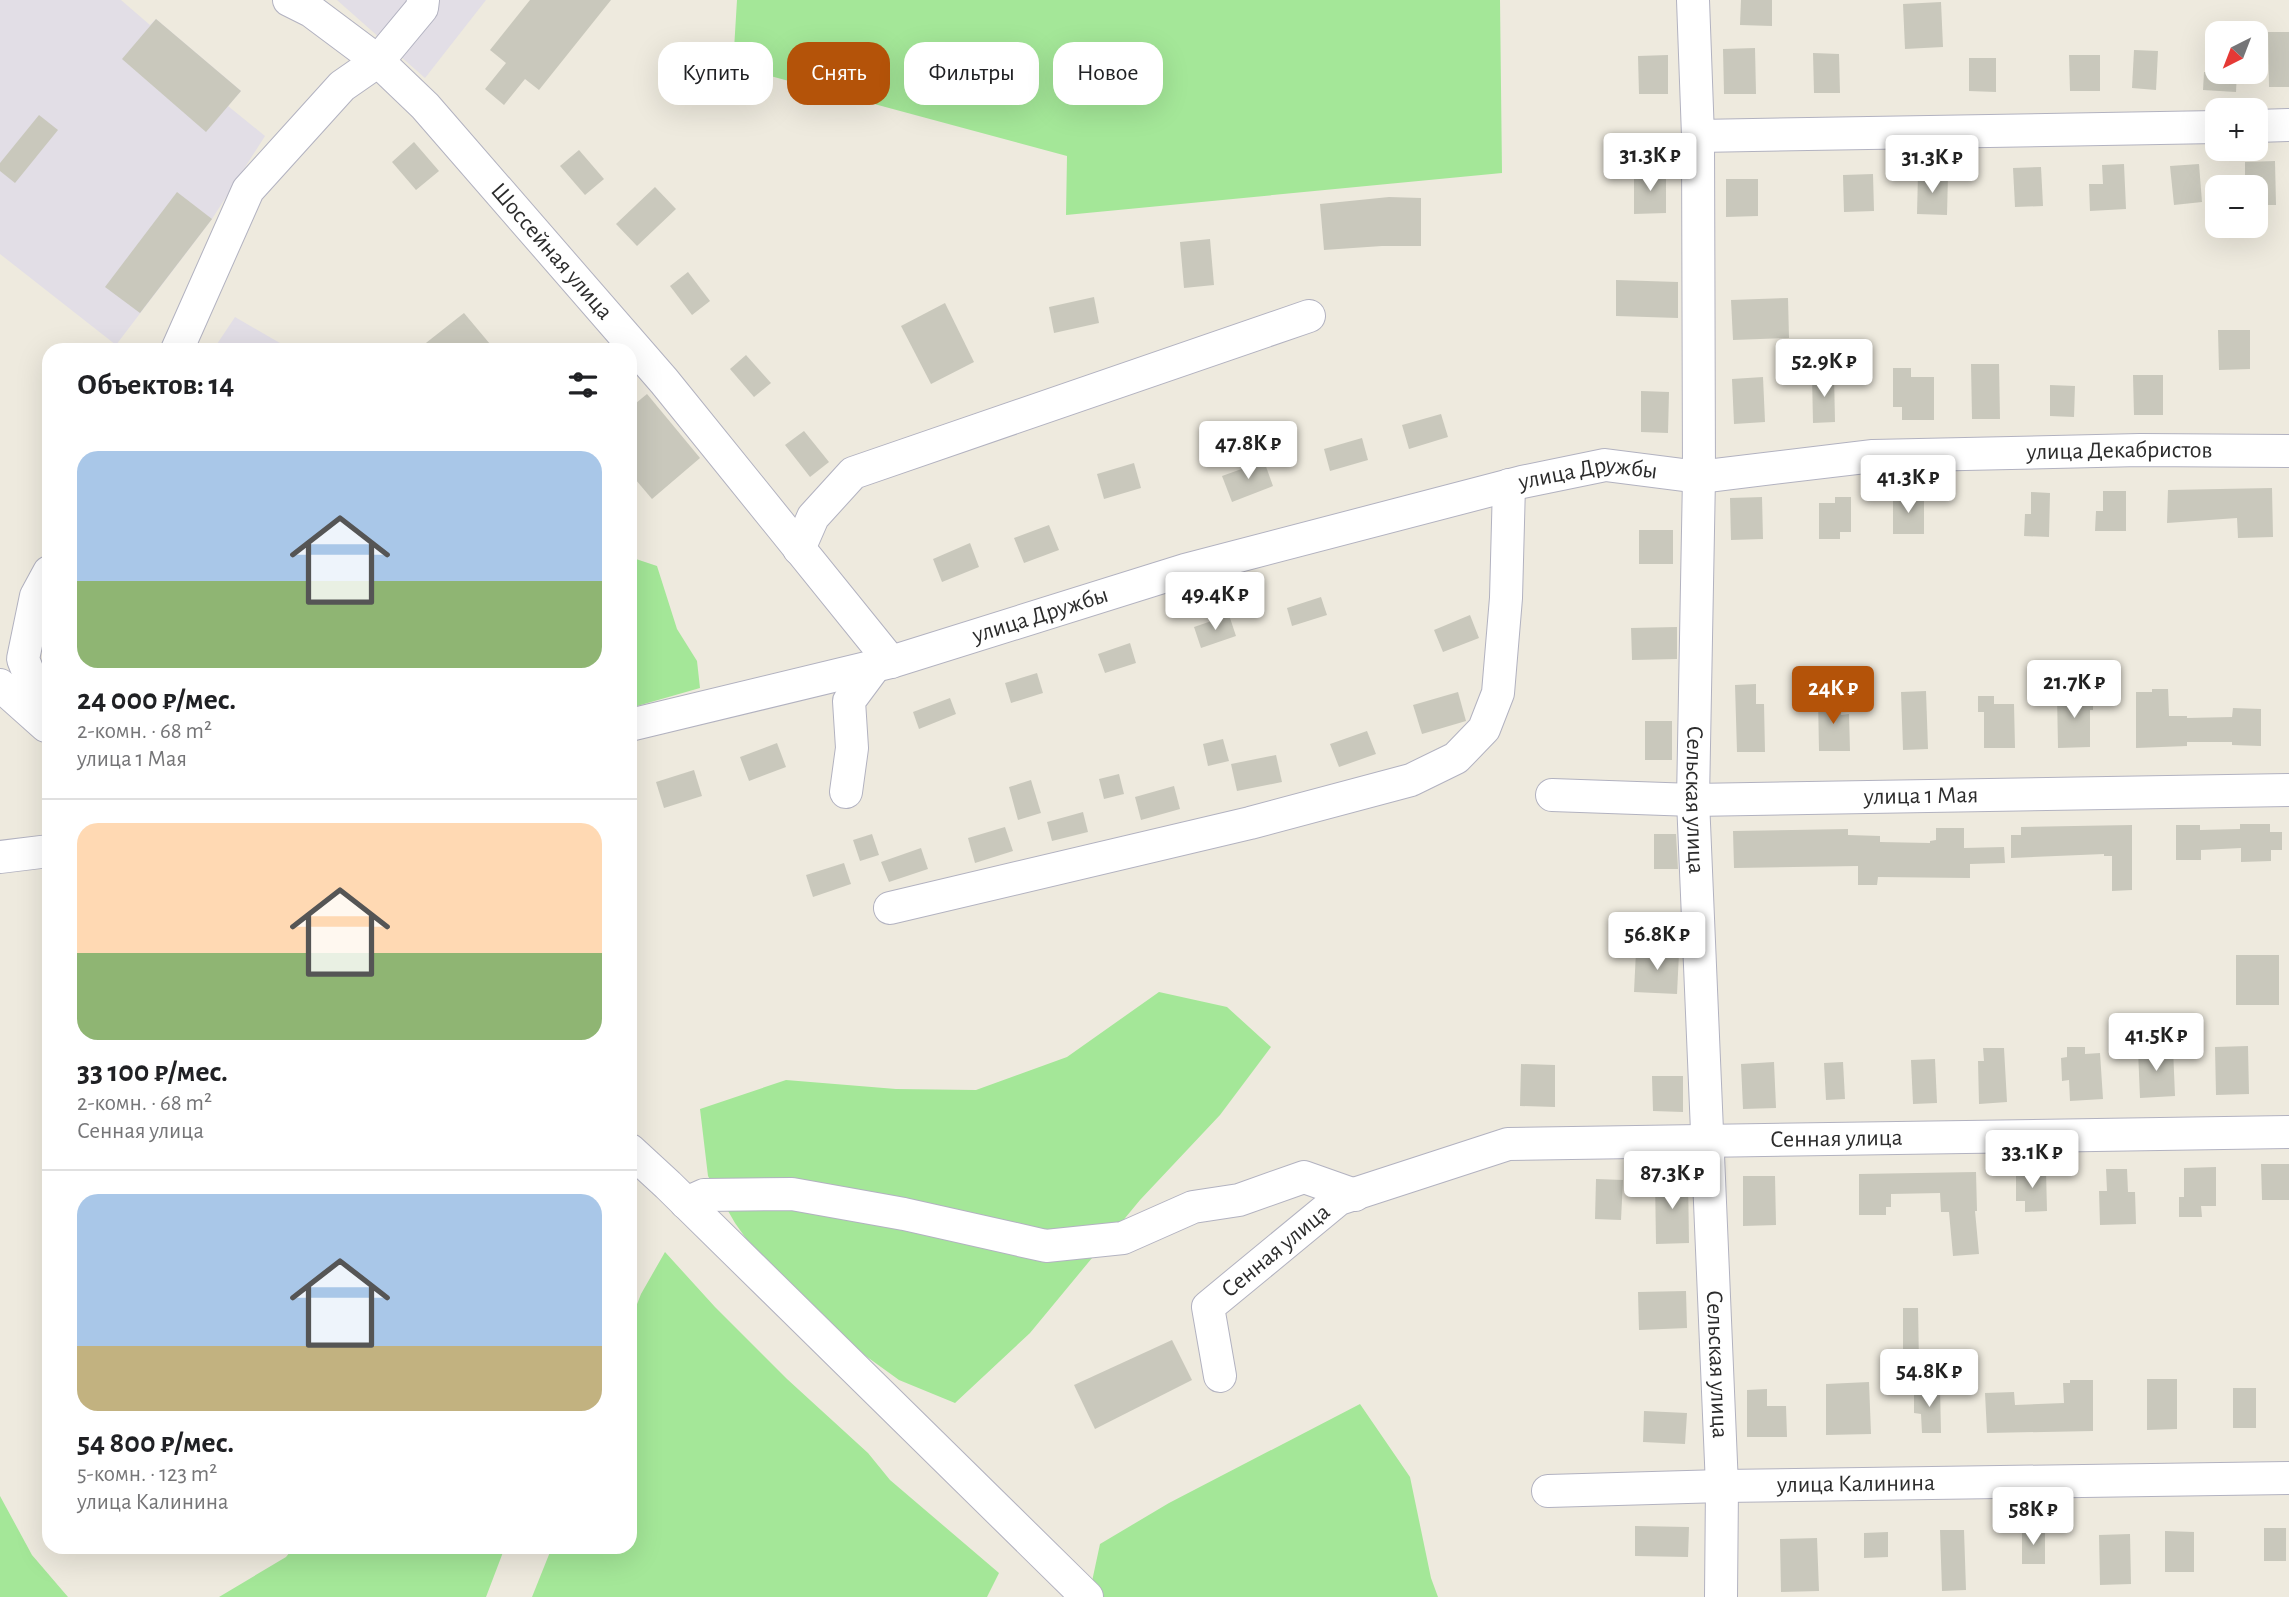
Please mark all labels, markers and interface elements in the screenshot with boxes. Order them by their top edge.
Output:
north arrow [2205,21,2268,84]
map controls [2205,21,2268,238]
chip: Купить [658,42,773,105]
chip: Снять [787,42,890,105]
chip: Фильтры [904,42,1039,105]
chip: Новое [1053,42,1163,105]
button: + [2205,98,2268,161]
pin: 31.3K ₽ [1585,134,1715,193]
pin: 31.3K ₽ [1867,136,1997,195]
text: 31.3K ₽ [1619,144,1681,167]
text: 31.3K ₽ [1901,146,1963,169]
button: − [2205,175,2268,238]
street label: Шоссейная улица [486,179,617,324]
pin: 52.9K ₽ [1759,340,1889,399]
text: 52.9K ₽ [1792,350,1856,373]
icon: filters [564,366,602,404]
text: Объектов: 14 [77,370,234,400]
pin: 47.8K ₽ [1183,421,1313,481]
text: 47.8K ₽ [1215,432,1281,455]
street label: улица Декабристов [2025,438,2213,465]
street label: улица Дружбы [1515,453,1659,495]
pin: 41.3K ₽ [1843,456,1973,515]
text: 41.3K ₽ [1877,466,1939,489]
icon: home [277,497,403,623]
pin: 49.4K ₽ [1150,572,1280,632]
street label: улица Дружбы [969,583,1111,648]
text: 49.4K ₽ [1181,583,1249,606]
pin: 21.7K ₽ [2009,660,2139,720]
pin: 24K ₽ [1784,666,1882,726]
text: 21.7K ₽ [2043,671,2105,694]
text: 24K ₽ [1808,677,1858,700]
text: 24 000 ₽/мес. [77,685,236,715]
text: 2-комн. · 68 m² [77,720,212,743]
street label: Сельская улица [1681,725,1708,874]
text: улица 1 Мая [77,748,187,771]
street label: улица 1 Мая [1862,783,1978,809]
icon: home [277,869,403,995]
pin: 56.8K ₽ [1592,912,1722,972]
text: 56.8K ₽ [1624,923,1690,946]
pin: 41.5K ₽ [2091,1014,2221,1073]
text: 41.5K ₽ [2125,1024,2187,1047]
text: 33 100 ₽/мес. [77,1057,228,1087]
text: 2-комн. · 68 m² [77,1092,212,1115]
text: Сенная улица [77,1120,204,1143]
street label: Сенная улица [1770,1126,1903,1152]
pin: 33.1K ₽ [1967,1130,2097,1190]
text: 33.1K ₽ [2001,1141,2063,1164]
pin: 87.3K ₽ [1607,1152,1737,1211]
text: 87.3K ₽ [1640,1162,1704,1185]
street label: Сенная улица [1217,1200,1335,1302]
icon: home [277,1240,403,1366]
street label: Сельская улица [1702,1290,1732,1439]
pin: 54.8K ₽ [1864,1350,1994,1409]
text: 54.8K ₽ [1896,1360,1962,1383]
text: 54 800 ₽/мес. [77,1428,234,1458]
text: 5-комн. · 123 m² [77,1463,217,1486]
street label: улица Калинина [1776,1471,1935,1497]
pin: 58K ₽ [1984,1488,2082,1547]
text: улица Калинина [77,1491,229,1514]
text: 58K ₽ [2009,1498,2057,1521]

